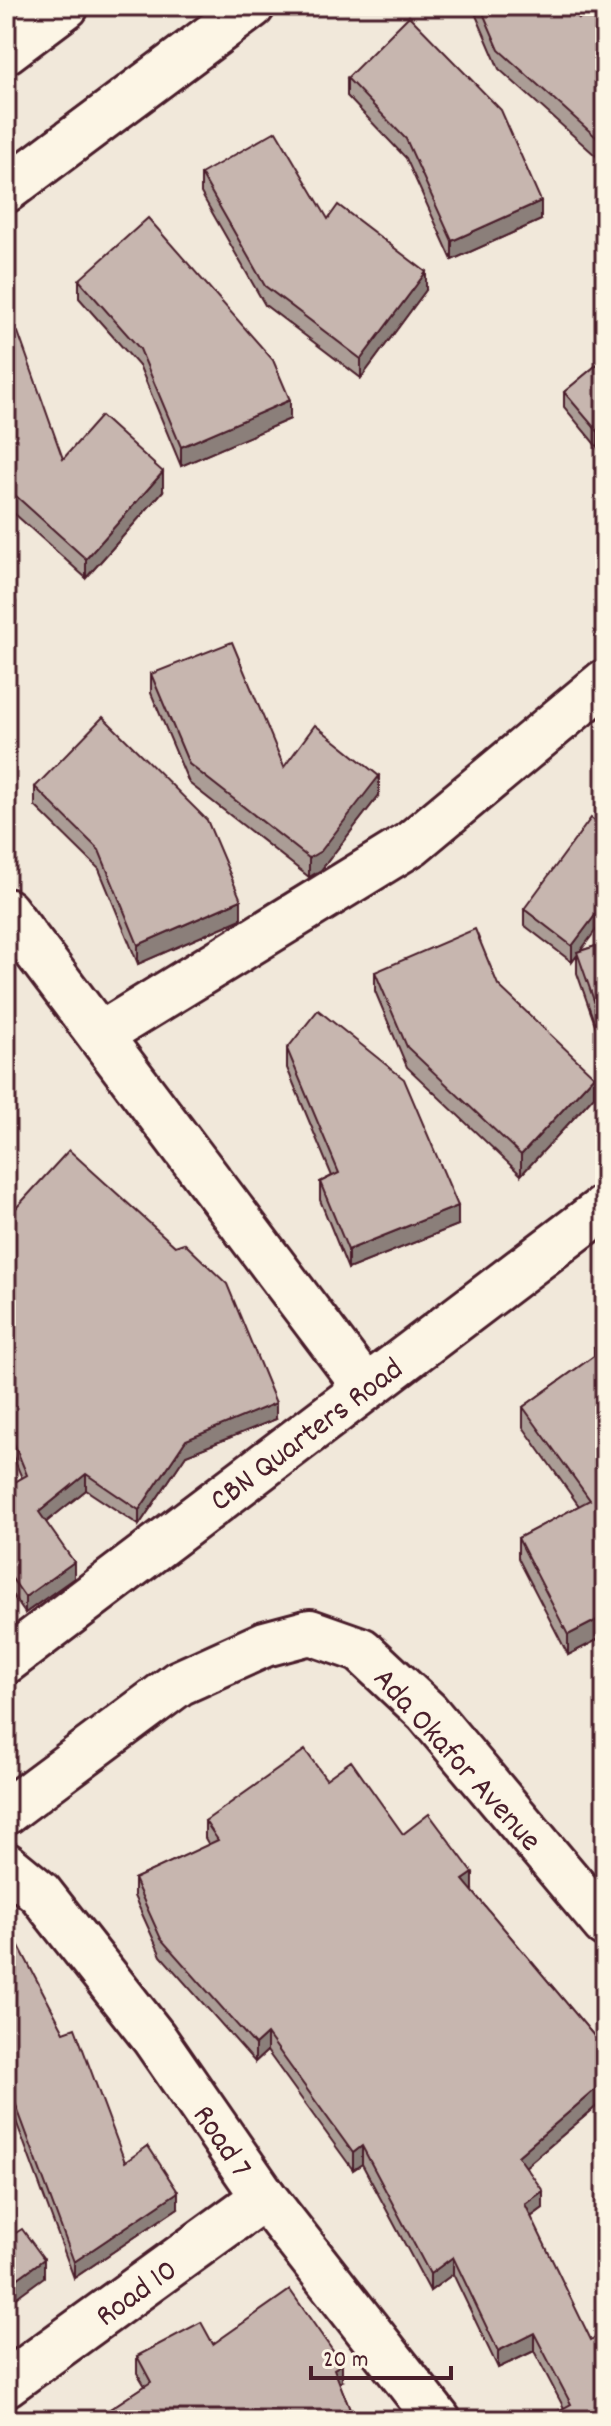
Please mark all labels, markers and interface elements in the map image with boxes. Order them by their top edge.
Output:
street label: CBN Quarters Road [202,1349,414,1525]
street label: Ada Okafor Avenue [360,1659,551,1864]
street label: Road 7 [179,2097,261,2189]
street label: Road 10 [87,2250,189,2341]
scale bar [311,2330,451,2380]
text: 20 m [323,2344,369,2378]

